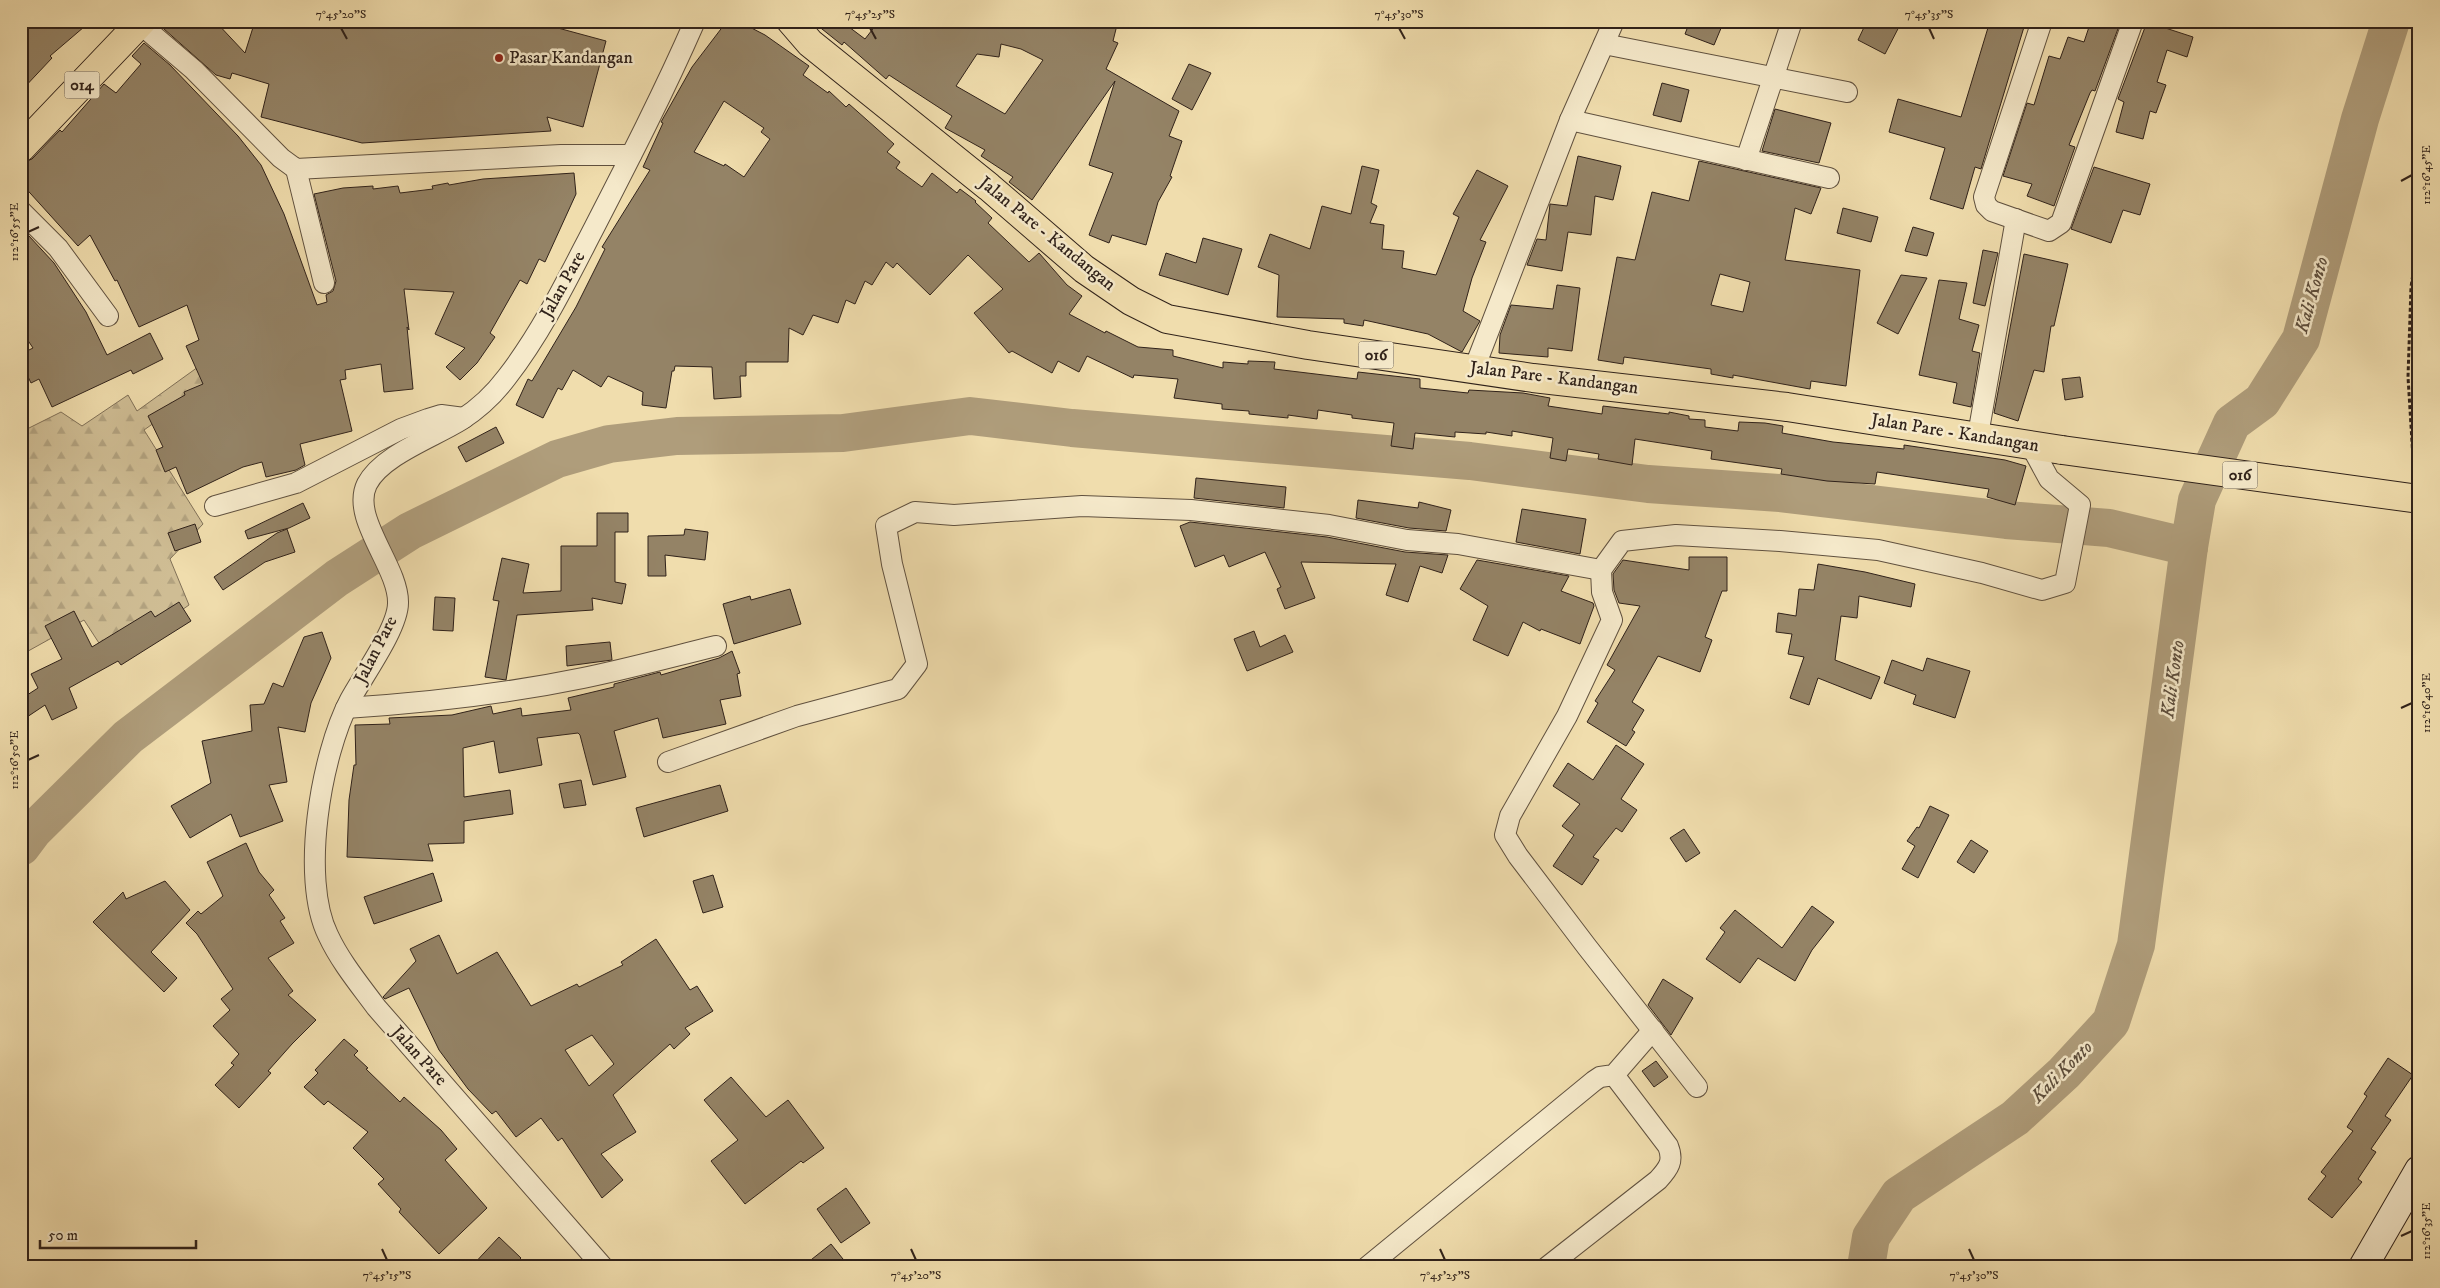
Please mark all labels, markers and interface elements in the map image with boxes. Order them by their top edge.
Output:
text: 7°45'20"S [316,7,366,22]
text: 7°45'25"S [845,7,895,22]
text: 7°45'30"S [1374,7,1424,22]
text: 7°45'35"S [1905,7,1953,22]
place label: Pasar Kandangan [509,47,633,69]
marker: Pasar Kandangan [493,52,505,64]
road number: 014 [64,72,100,98]
text: 112°16'45"E [2419,145,2434,205]
street label: Jalan Pare - Kandangan [973,171,1120,296]
text: 112°16'55"E [7,202,22,261]
street label: Jalan Pare [535,248,590,324]
water label: Kali Konto [2290,254,2334,337]
road number: 016 [1358,342,1394,368]
street label: Jalan Pare - Kandangan [1467,357,1640,399]
street label: Jalan Pare - Kandangan [1868,409,2041,457]
road number: 016 [2222,462,2258,488]
street label: Jalan Pare [349,612,402,689]
water label: Kali Konto [2156,639,2190,720]
text: 112°16'40"E [2419,672,2434,733]
text: 112°16'50"E [7,730,22,790]
street label: Jalan Pare [385,1020,452,1090]
water label: Kali Konto [2026,1036,2098,1108]
text: 112°16'35"E [2419,1202,2434,1260]
scale bar [40,1218,196,1250]
text: 50 m [48,1226,78,1245]
text: 7°45'15"S [363,1268,411,1283]
text: 7°45'20"S [891,1268,941,1283]
text: 7°45'25"S [1420,1268,1470,1283]
text: 7°45'30"S [1949,1268,1999,1283]

